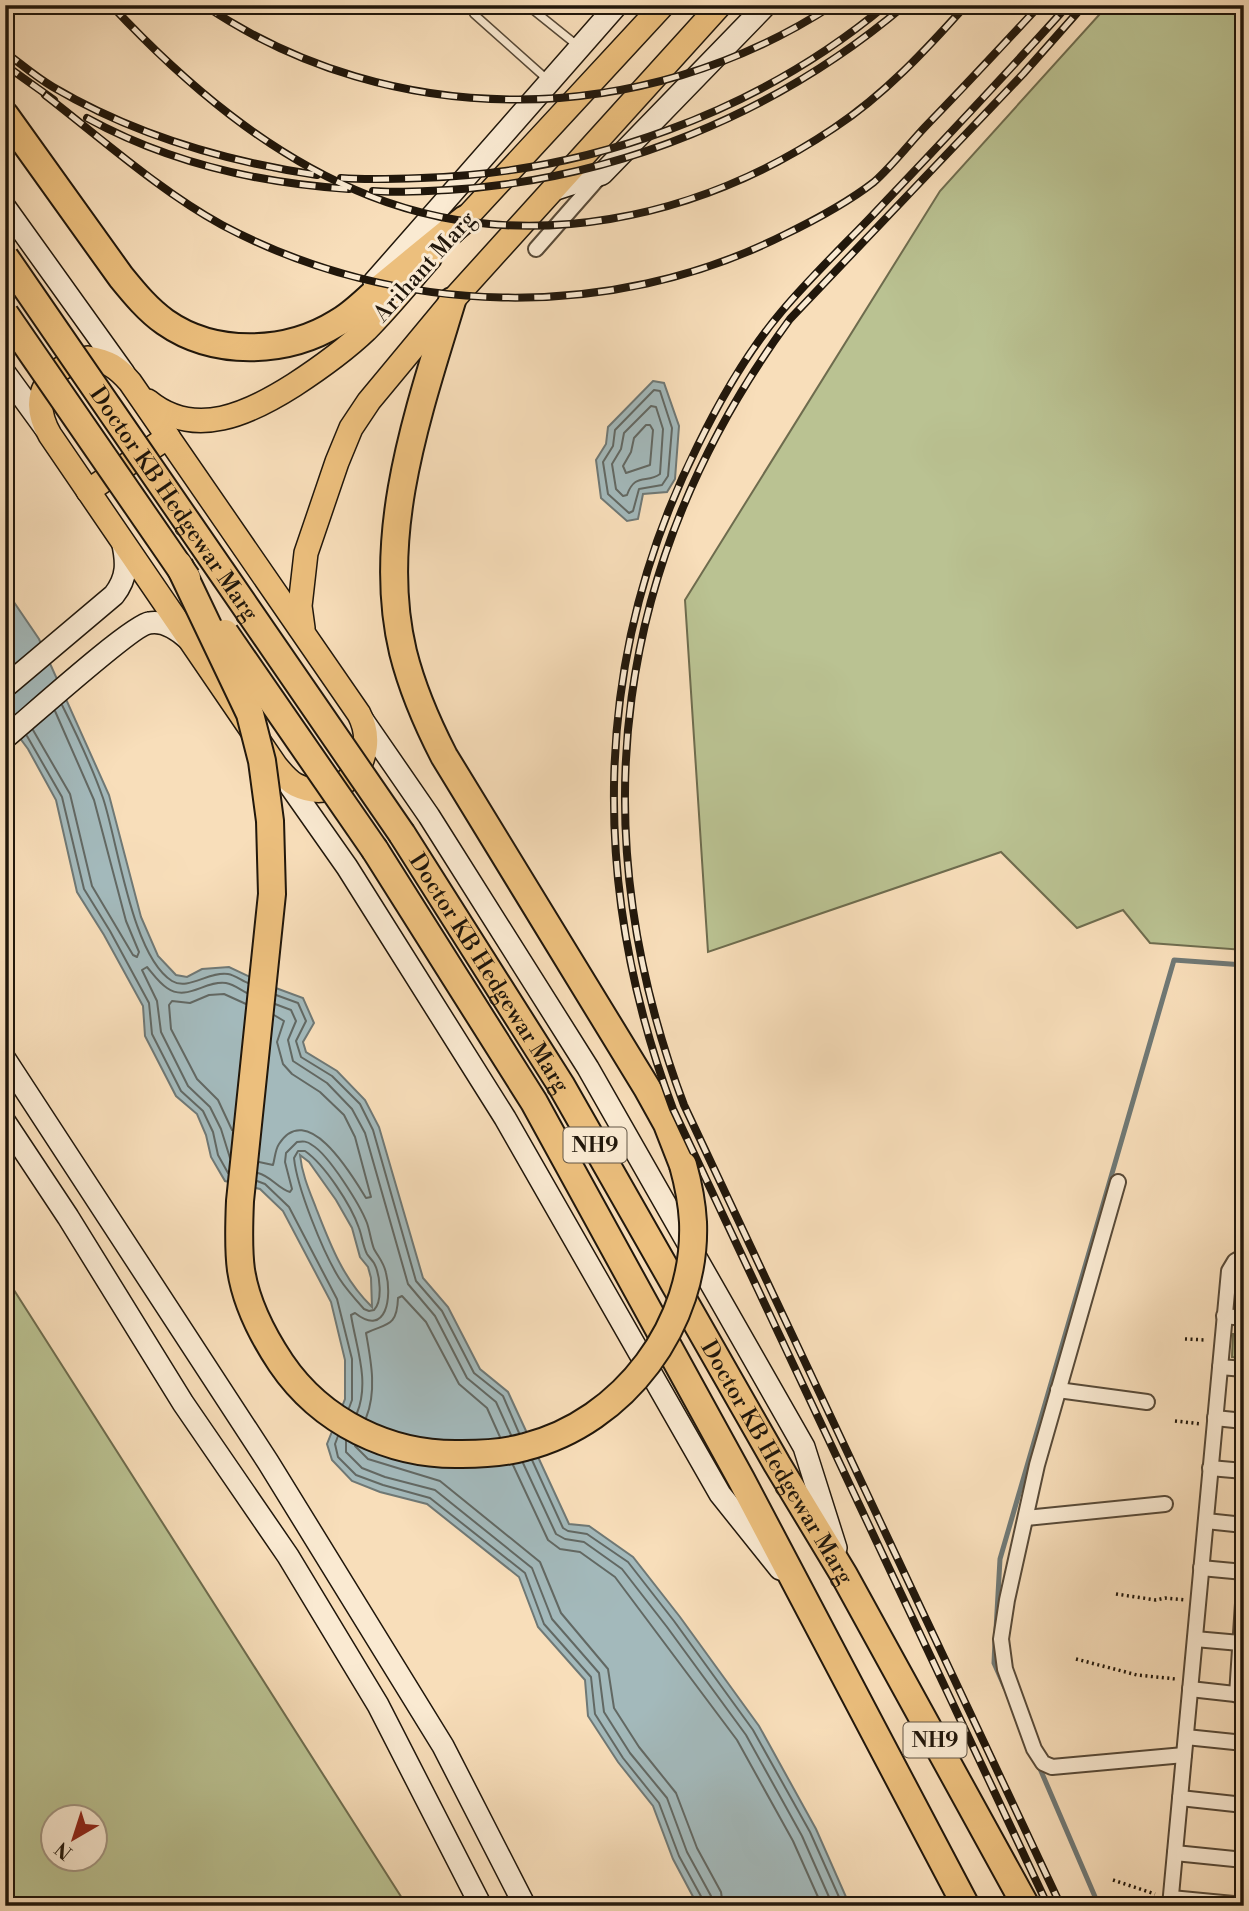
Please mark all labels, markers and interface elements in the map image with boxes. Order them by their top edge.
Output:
street label: Arihant Marg [367,205,482,329]
street label: Doctor KB Hedgewar Marg [83,381,264,626]
street label: Doctor KB Hedgewar Marg [403,848,575,1098]
road number: NH9 [564,1128,626,1162]
street label: Doctor KB Hedgewar Marg [694,1336,859,1589]
road number: NH9 [904,1722,967,1758]
north arrow [38,1802,108,1872]
text: N [51,1836,77,1864]

